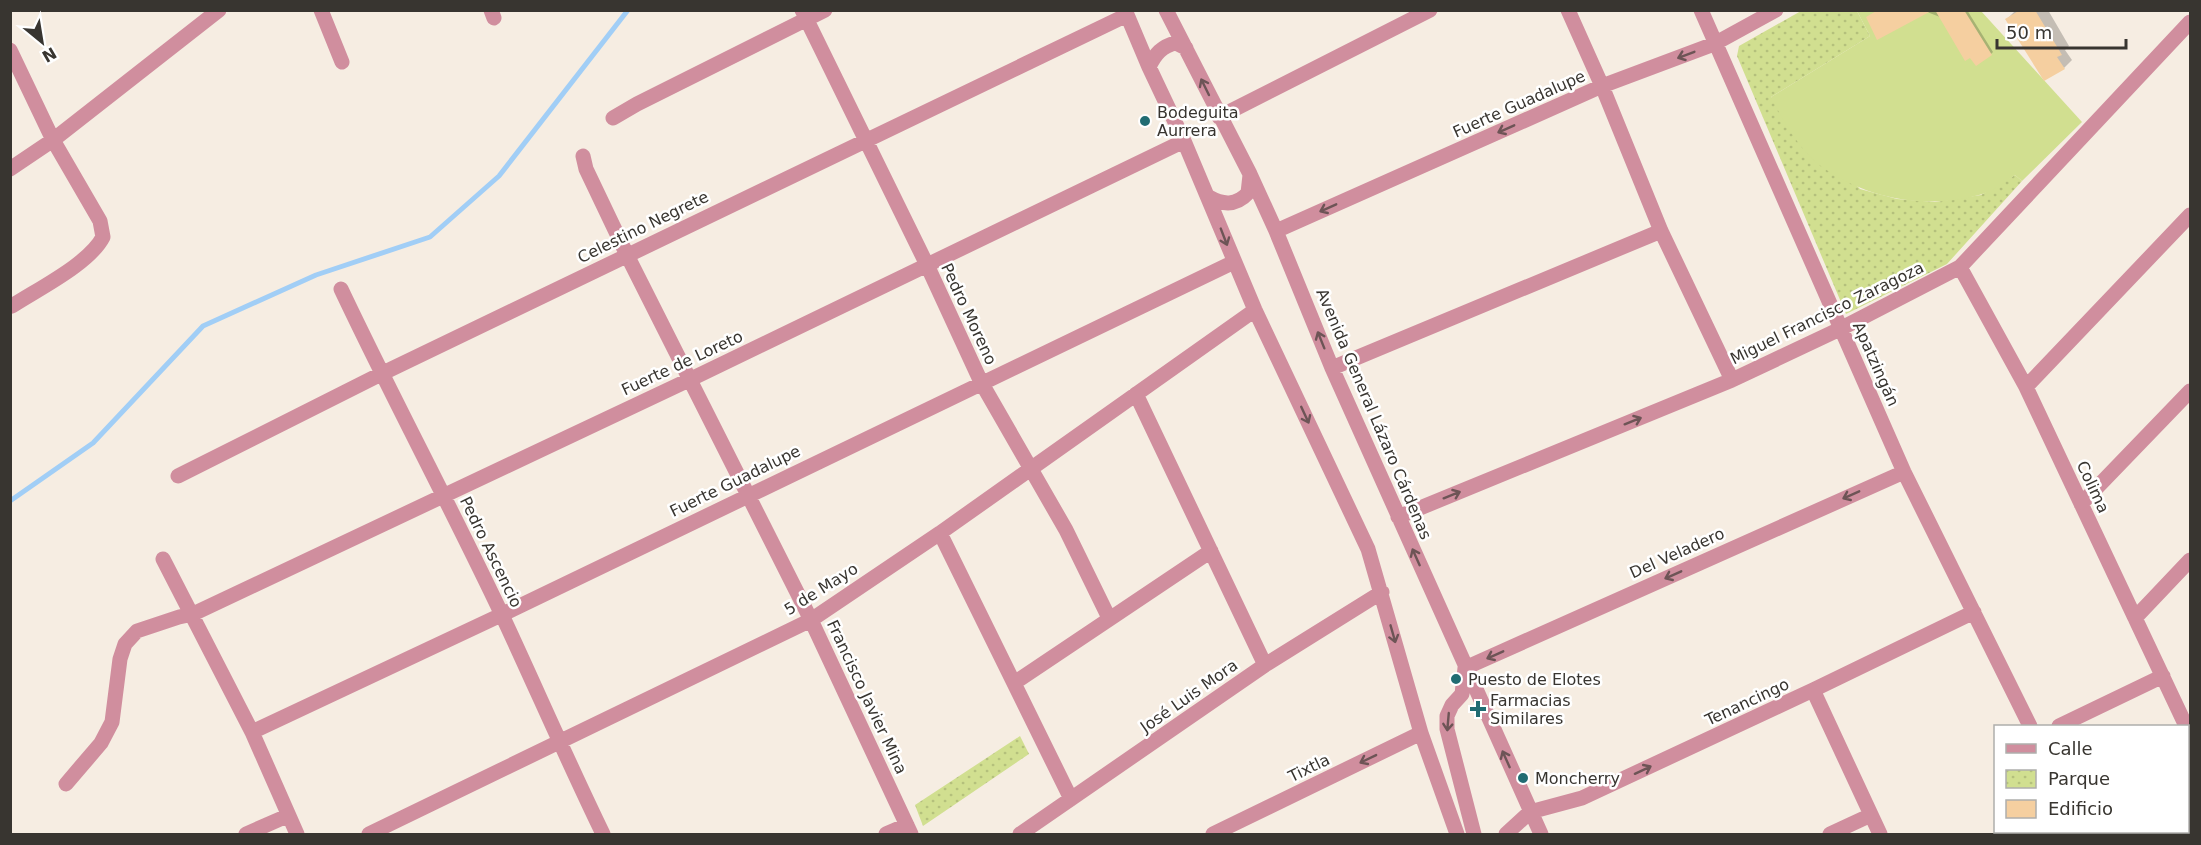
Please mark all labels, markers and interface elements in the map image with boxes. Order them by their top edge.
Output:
north arrow [12,12,72,72]
scale bar [1997,12,2126,50]
text: 50 m [2006,22,2052,43]
text: N [39,43,60,66]
one-way arrow [1677,50,1696,61]
street label: Fuerte Guadalupe [1450,66,1588,142]
one-way arrow [1198,78,1210,96]
place label: Bodeguita Aurrera [1157,103,1239,140]
marker: Bodeguita Aurrera [1138,114,1152,128]
one-way arrow [1497,124,1516,135]
street label: Celestino Negrete [574,187,712,267]
one-way arrow [1319,203,1337,214]
one-way arrow [1219,227,1230,246]
street label: Miguel Francisco Zaragoza [1727,258,1927,368]
street label: Pedro Moreno [937,260,1001,368]
street label: Avenida General Lázaro Cárdenas [1312,286,1436,542]
street label: Apatzingán [1849,319,1903,409]
street label: Fuerte de Loreto [618,327,746,399]
one-way arrow [1315,331,1326,350]
one-way arrow [1299,405,1311,423]
one-way arrow [1623,415,1642,426]
street label: Fuerte Guadalupe [667,441,803,521]
street label: Colima [2073,458,2113,516]
one-way arrow [1443,489,1461,500]
one-way arrow [1842,491,1860,502]
street label: Pedro Ascencio [456,493,526,611]
street label: Del Veladero [1627,524,1727,582]
one-way arrow [1410,548,1421,567]
street label: 5 de Mayo [781,559,861,619]
one-way arrow [1664,570,1683,581]
street label: Francisco Javier Mina [823,617,911,777]
one-way arrow [1388,624,1399,643]
one-way arrow [1486,650,1504,661]
street label: José Luis Mora [1136,655,1241,737]
place label: Puesto de Elotes [1468,670,1601,689]
marker: Puesto de Elotes [1449,672,1463,686]
street label: Tenancingo [1701,674,1792,730]
place label: Farmacias Similares [1490,691,1571,728]
marker: Farmacias Similares [1471,702,1485,716]
one-way arrow [1442,712,1453,731]
legend [1994,725,2189,833]
text: Calle [2048,738,2093,759]
street label: Tixtla [1284,750,1333,787]
one-way arrow [1500,751,1511,769]
one-way arrow [1360,753,1378,765]
one-way arrow [1634,763,1652,775]
text: Parque [2048,768,2110,789]
place label: Moncherry [1535,769,1620,788]
marker: Moncherry [1516,771,1530,785]
text: Edificio [2048,798,2113,819]

